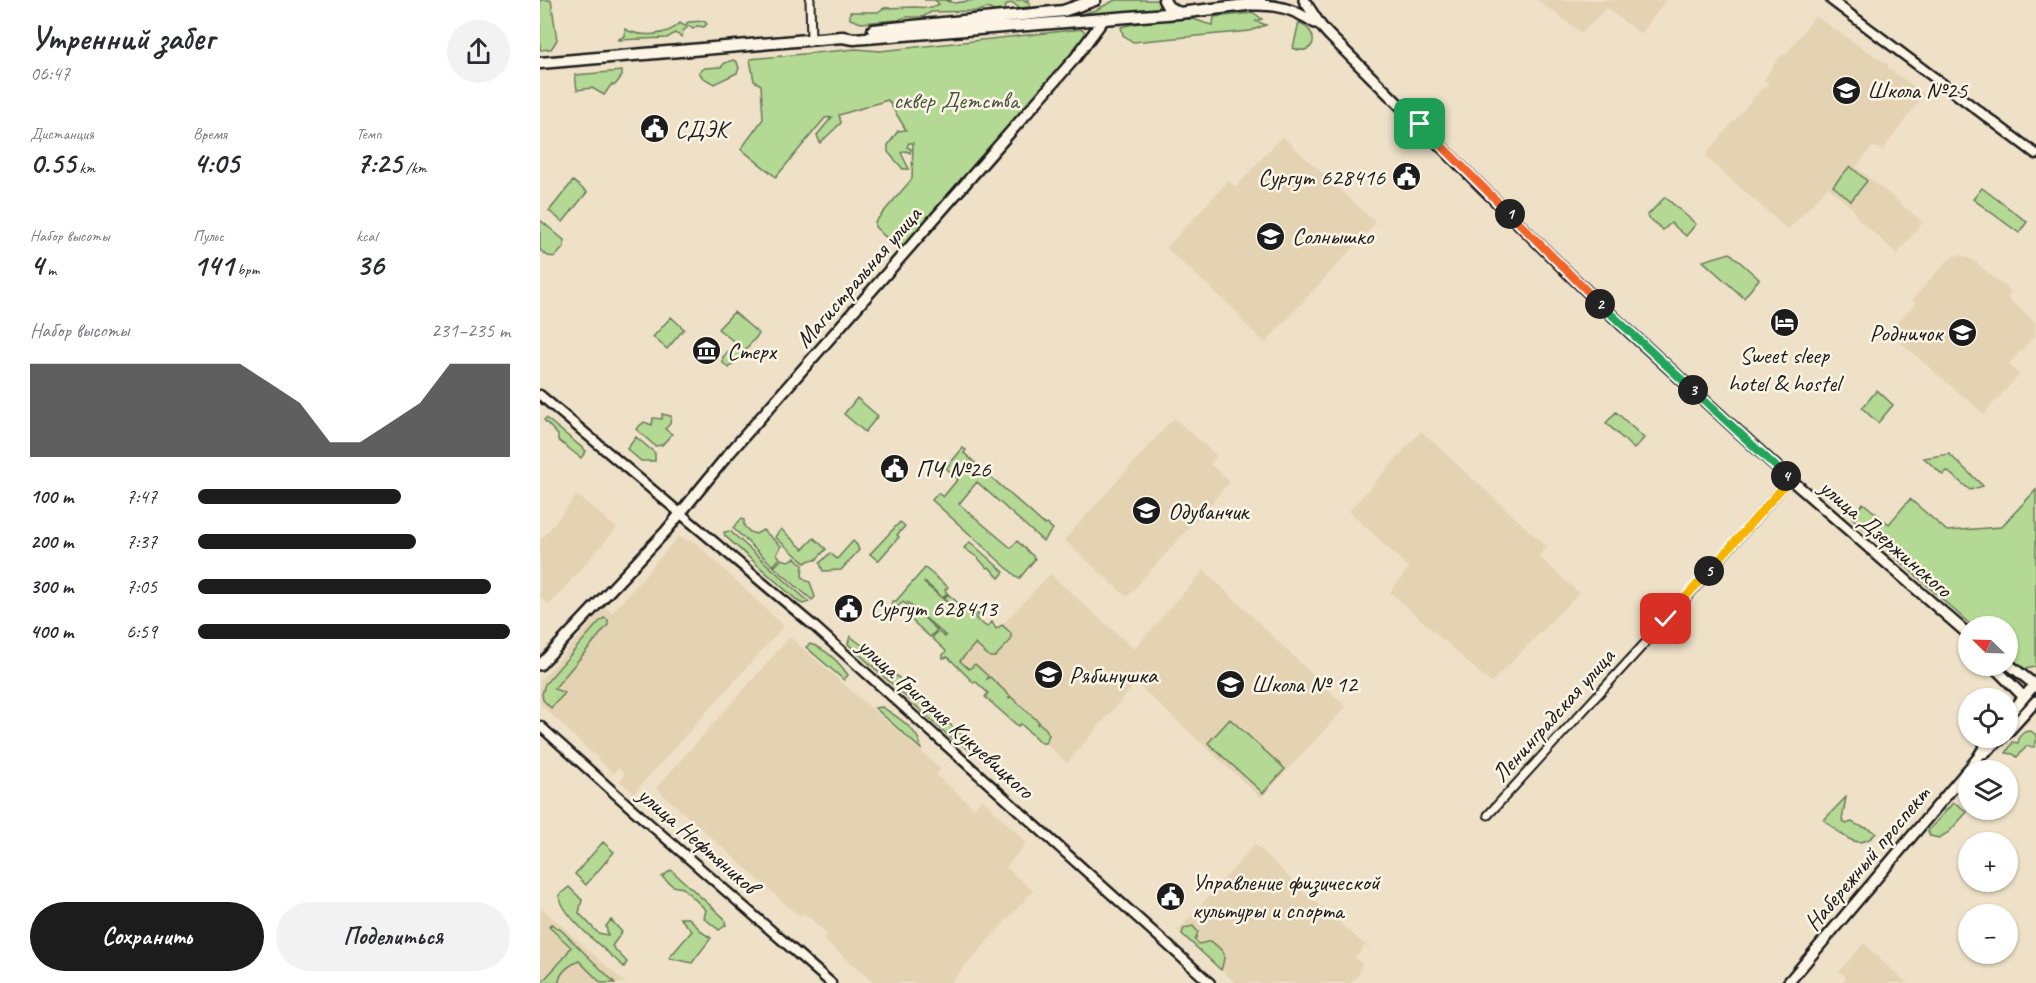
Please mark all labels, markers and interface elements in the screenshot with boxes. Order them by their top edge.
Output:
text: Утренний забег [30,17,214,59]
button: share [447,20,510,83]
text: 06:47 [30,61,70,86]
school or university icon: Школа №25 [1830,74,1862,106]
place label: Школа №25 [1867,75,1968,105]
park label: сквер Детства [893,85,1021,115]
pin [1394,98,1445,149]
icon: arrive [1403,107,1436,140]
public building icon: СДЭК [638,113,670,145]
place label: СДЭК [675,114,733,144]
text: Дистанция [30,124,94,144]
text: Время [193,124,227,144]
text: Темп [356,124,382,144]
text: 0.55 [30,144,75,182]
text: 4:05 [193,144,239,182]
text: 7:25 [356,144,402,182]
text: km [75,158,95,178]
text: /km [402,158,427,178]
public building icon: Сургут 628416 [1390,161,1422,193]
place label: Сургут 628416 [1258,162,1386,192]
street label: Магистральная улица [788,199,928,354]
pin: 1 [1495,199,1525,229]
text: 1 [1506,204,1514,224]
school or university icon: Солнышко [1255,220,1287,252]
place label: Солнышко [1292,221,1375,251]
text: Набор высоты [30,226,109,246]
text: Пульс [193,226,224,246]
text: kcal [356,226,377,246]
text: 4 [30,246,44,284]
text: 141 [193,246,234,284]
text: 36 [356,246,384,284]
text: m [44,260,56,280]
text: bpm [234,260,259,280]
pin: 2 [1585,289,1615,319]
text: 2 [1596,294,1604,314]
hotel icon: Sweet sleep hotel & hostel [1768,306,1800,338]
school or university icon: Родничок [1947,317,1979,349]
text: Набор высоты [30,318,129,343]
text: 231–235 m [431,318,510,343]
place label: Родничок [1870,318,1944,348]
museum icon: Стерх [690,335,722,367]
place label: Стерх [727,336,778,366]
place label: Sweet sleep hotel & hostel [1728,340,1844,398]
pin: 3 [1678,375,1708,405]
text: 3 [1689,380,1697,400]
public building icon: ПЧ №26 [879,453,911,485]
place label: ПЧ №26 [916,454,992,484]
pin: 4 [1771,461,1801,491]
text: 4 [1782,466,1790,486]
street label: улица Дзержинского [1812,471,1960,605]
text: 100 m [30,484,73,509]
text: 7:47 [126,484,157,509]
school or university icon: Одуванчик [1131,495,1163,527]
place label: Одуванчик [1168,496,1250,526]
text: 200 m [30,529,73,554]
text: 7:37 [126,529,157,554]
pin: 5 [1694,556,1724,586]
text: 5 [1706,561,1712,581]
text: 300 m [30,574,73,599]
text: 7:05 [126,574,157,599]
public building icon: Сургут 628413 [833,592,865,624]
place label: Сургут 628413 [870,593,999,623]
pin [1640,593,1691,644]
icon: check [1649,602,1682,635]
north arrow [1958,616,2018,676]
map controls [1958,616,2018,964]
text: 400 m [30,619,73,644]
text: 6:59 [126,619,157,644]
street label: улица Григория Кукуевицкого [850,629,1042,806]
street label: Ленинградская улица [1485,641,1622,788]
school or university icon: Рябинушка [1032,659,1064,691]
place label: Рябинушка [1069,660,1159,690]
school or university icon: Школа № 12 [1214,668,1246,700]
place label: Школа № 12 [1251,669,1359,699]
button: locate [1958,688,2018,748]
button: layers [1958,760,2018,820]
street label: улица Нефтяников [630,778,769,904]
street label: Набережный проспект [1797,779,1937,937]
button: + [1958,832,2018,892]
place label: Управление физической культуры и спорта [1192,867,1382,925]
public building icon: Управление физической культуры и спорта [1155,880,1187,912]
button: Сохранить [30,902,264,971]
button: Поделиться [276,902,510,971]
button: − [1958,904,2018,964]

